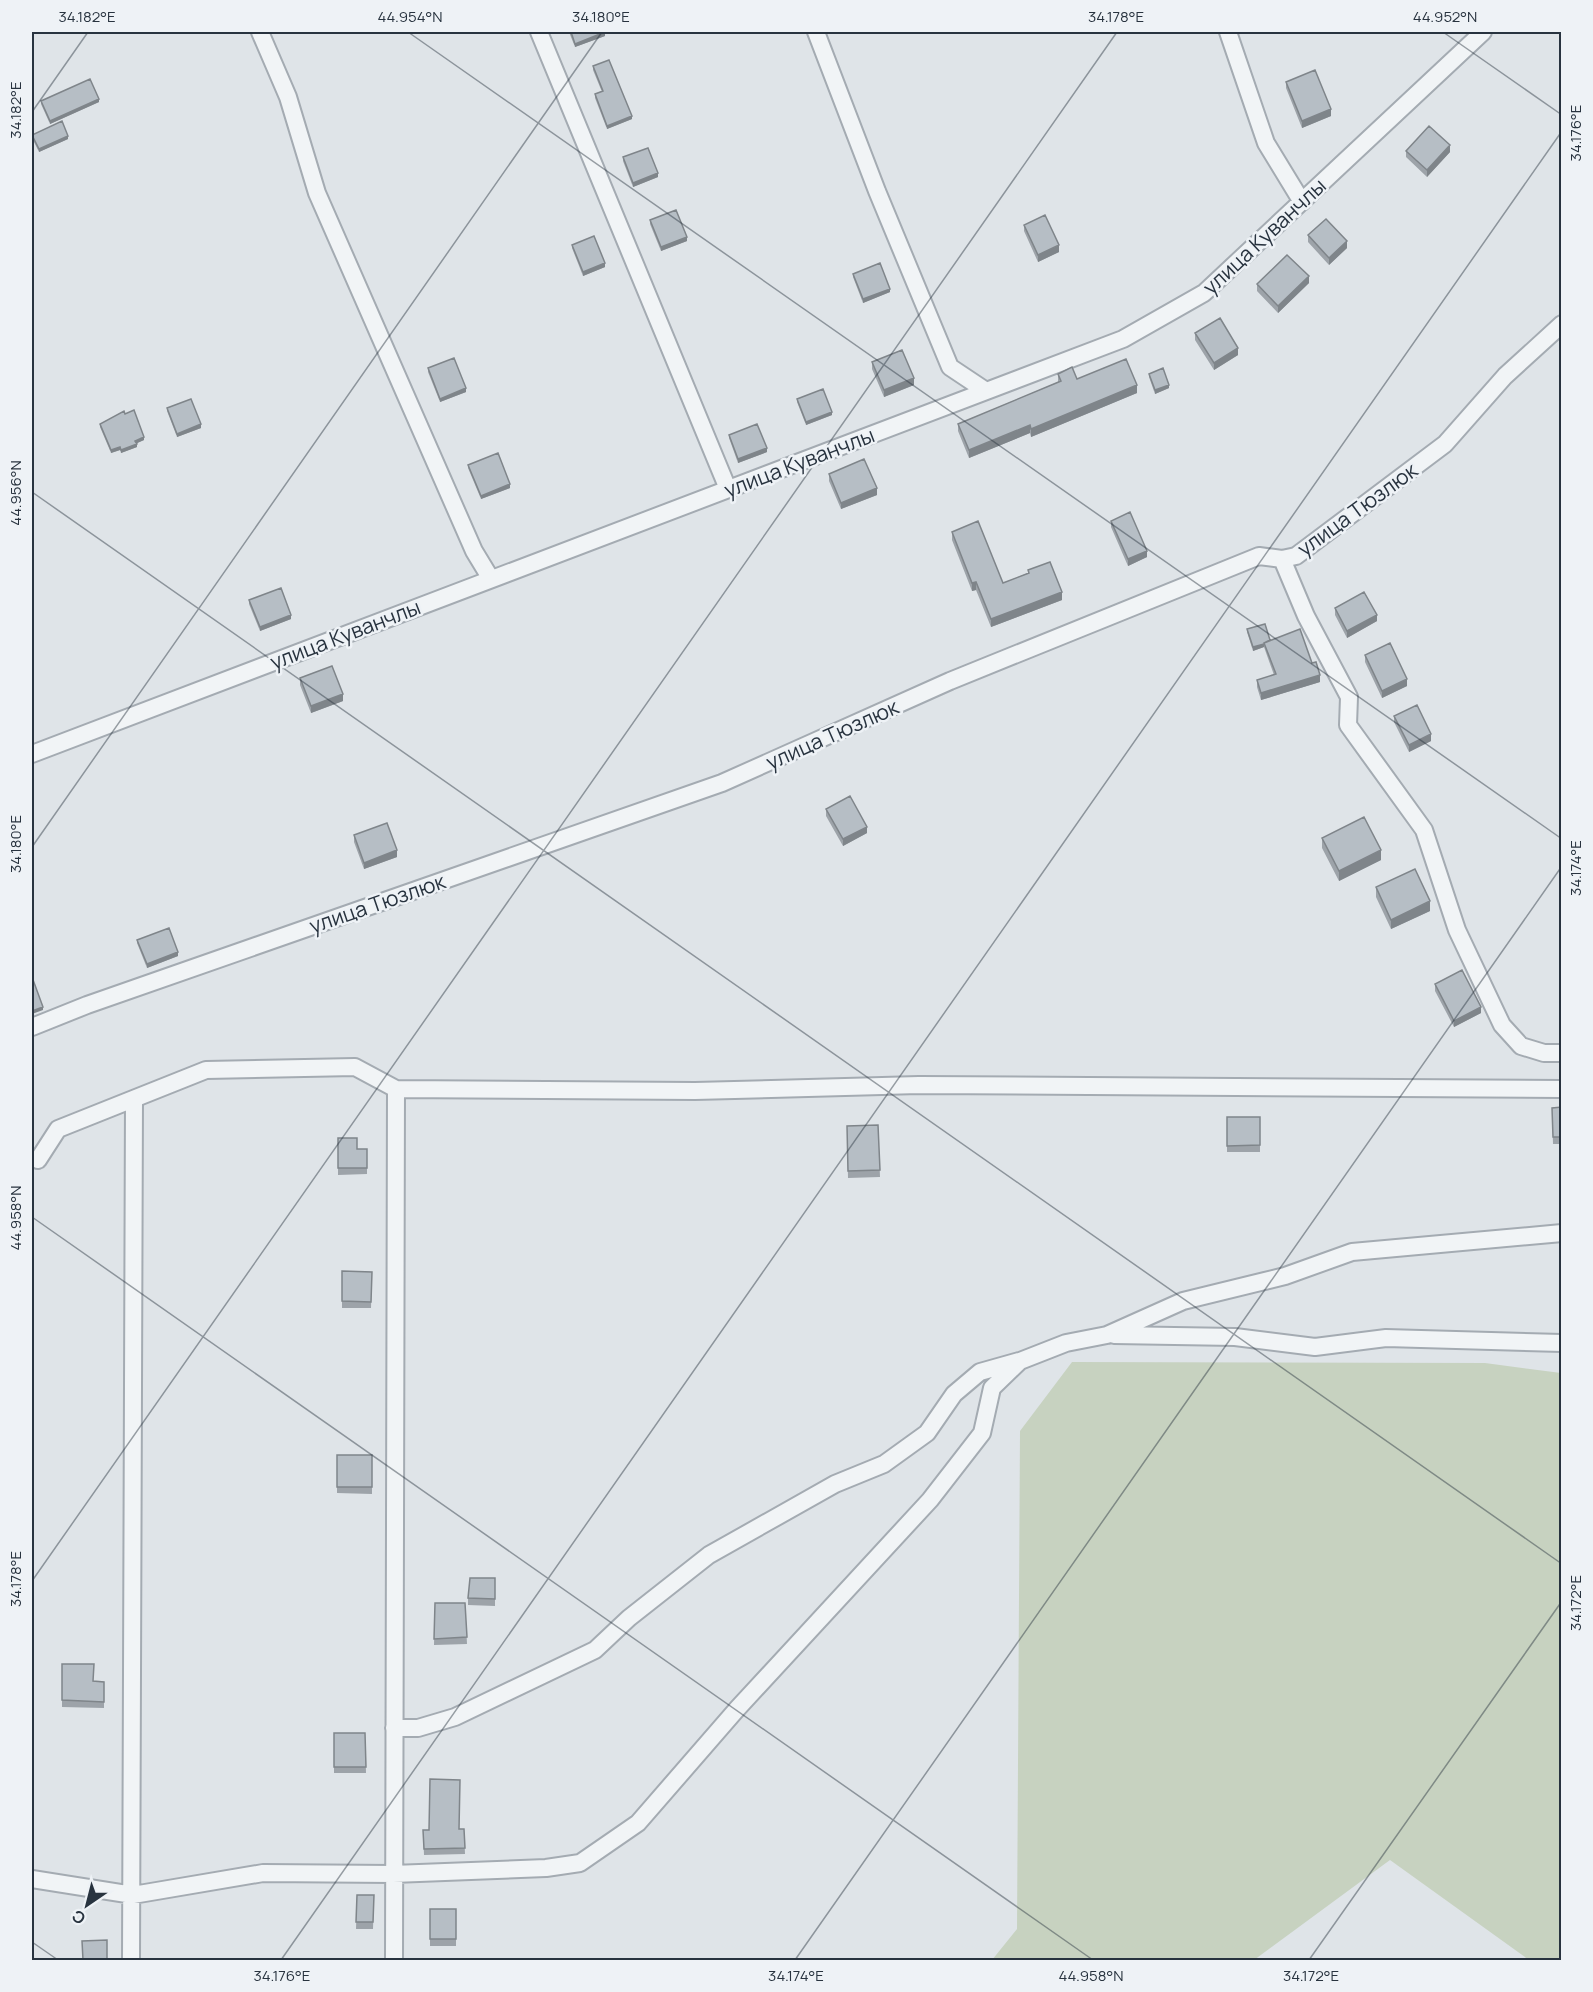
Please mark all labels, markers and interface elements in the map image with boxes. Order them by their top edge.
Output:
text: 34.182°E [58,6,116,27]
text: 44.954°N [377,6,443,27]
text: 34.180°E [572,6,630,27]
text: 34.178°E [1088,6,1144,27]
text: 44.952°N [1413,6,1477,27]
text: 34.182°E [5,81,26,139]
text: 34.176°E [1565,105,1586,161]
street label: улица Куванчлы [1196,172,1332,300]
street label: улица Куванчлы [720,420,878,504]
street label: улица Тюзлюк [1291,456,1423,562]
text: 44.956°N [5,460,26,526]
street label: улица Куванчлы [266,592,424,676]
street label: улица Тюзлюк [761,692,903,776]
text: 34.180°E [5,815,26,873]
text: 34.174°E [1565,840,1586,896]
street label: улица Тюзлюк [305,866,449,939]
text: 44.958°N [5,1185,26,1251]
text: 34.178°E [5,1551,26,1607]
text: 34.172°E [1565,1575,1586,1631]
north arrow [57,1875,117,1935]
text: С [67,1905,90,1930]
text: 34.176°E [254,1965,310,1986]
text: 34.174°E [768,1965,824,1986]
text: 44.958°N [1058,1965,1124,1986]
text: 34.172°E [1283,1965,1339,1986]

